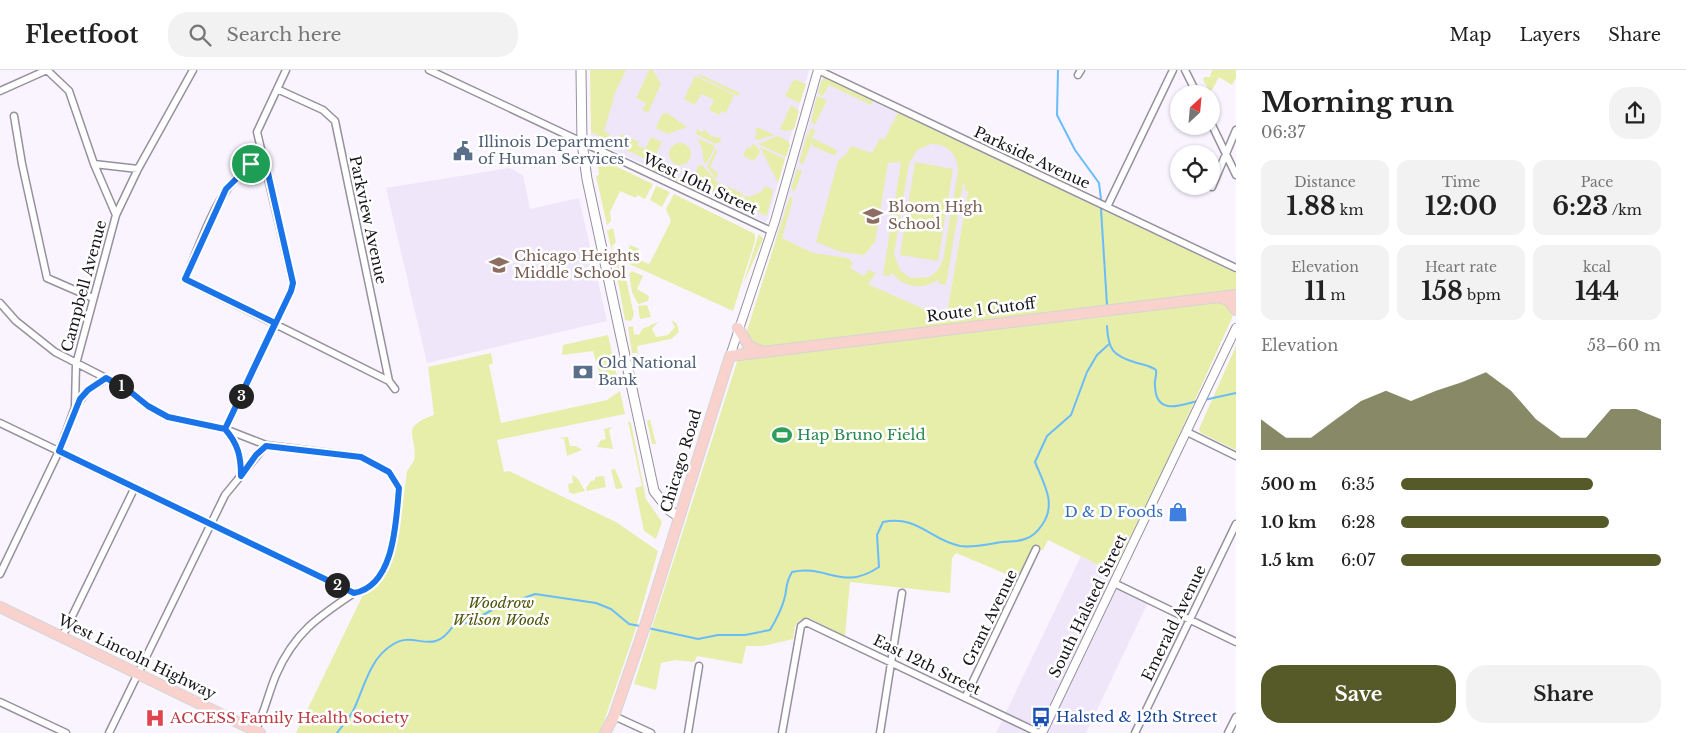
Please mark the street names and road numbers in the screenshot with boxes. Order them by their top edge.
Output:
street label: Parkside Avenue [971,122,1093,193]
street label: West 10th Street [639,148,761,219]
street label: Parkview Avenue [346,154,391,286]
street label: Campbell Avenue [57,218,110,354]
street label: Route 1 Cutoff [925,293,1039,326]
street label: Chicago Road [656,407,705,515]
street label: South Halsted Street [1044,531,1131,681]
street label: Emerald Avenue [1137,562,1210,684]
street label: Grant Avenue [958,566,1021,669]
street label: West Lincoln Highway [54,609,220,703]
street label: East 12th Street [870,630,984,699]

